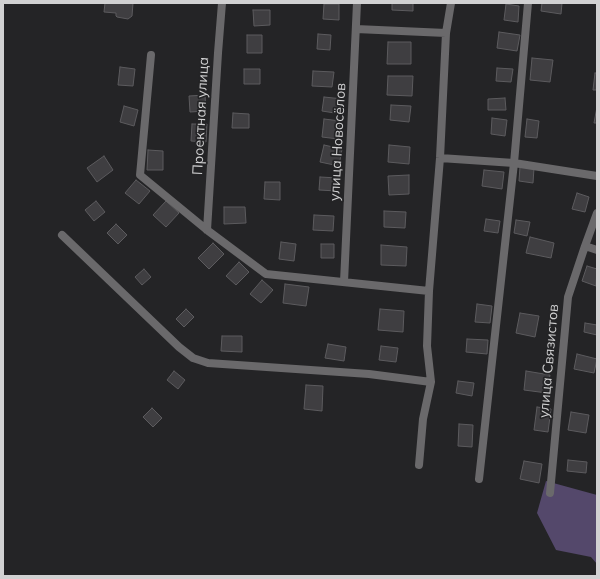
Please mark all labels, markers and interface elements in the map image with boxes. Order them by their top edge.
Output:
street label: Проектная улица [190,57,212,175]
street label: улица Новосёлов [327,83,349,201]
street label: улица Связистов [536,303,562,419]

